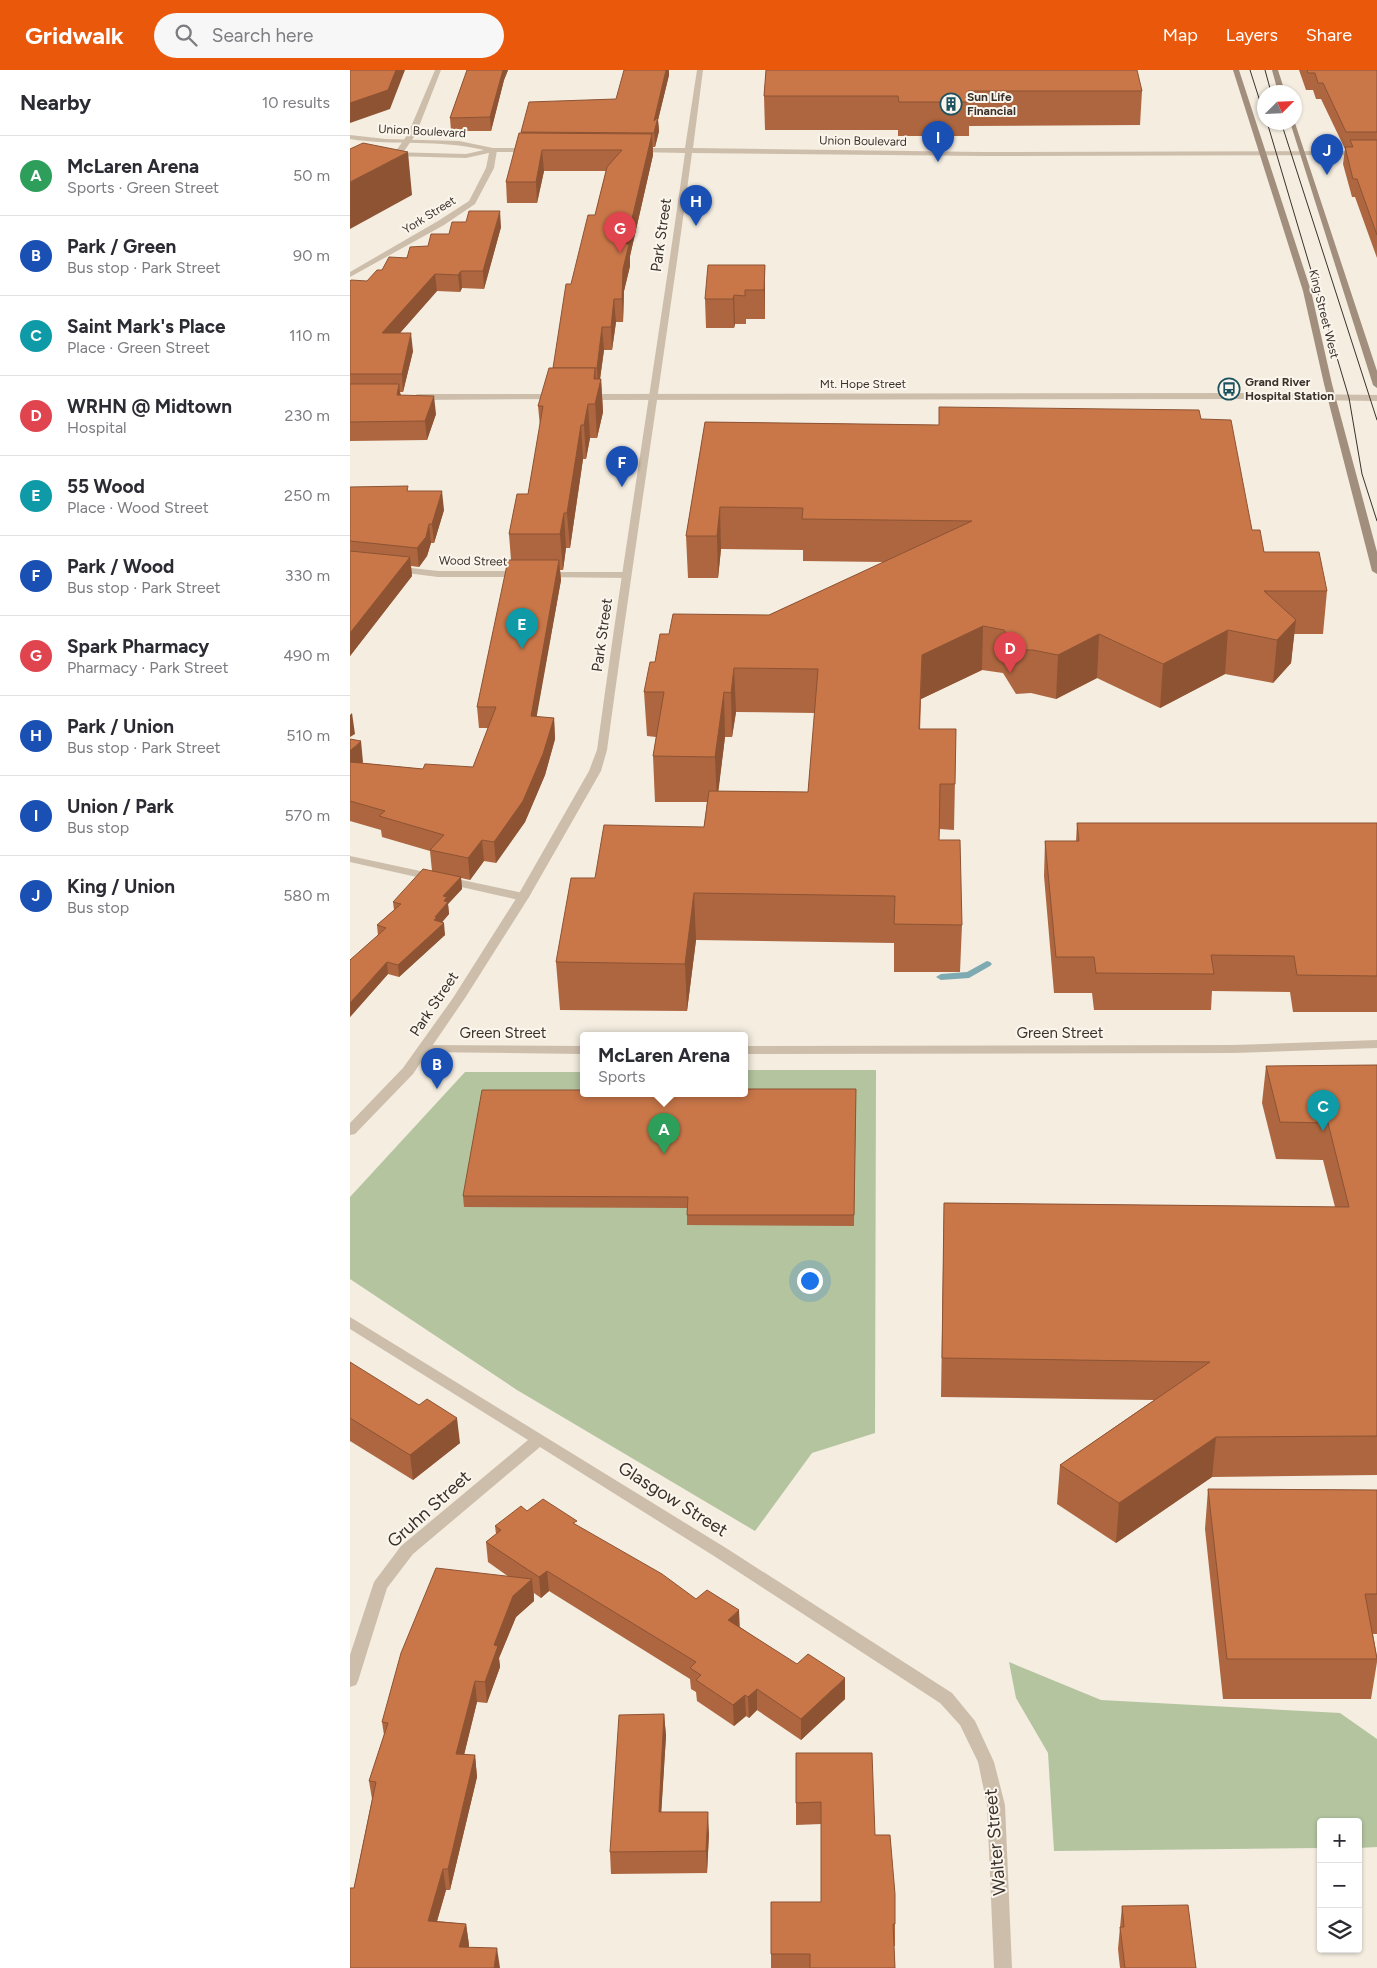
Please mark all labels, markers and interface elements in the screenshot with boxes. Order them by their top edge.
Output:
search box [154,13,504,58]
text: Gridwalk [25,21,124,50]
icon: search [172,21,200,49]
text: Search here [212,24,313,47]
text: Map [1163,24,1198,46]
text: Layers [1226,24,1278,46]
text: Share [1306,24,1352,46]
north arrow [1257,85,1302,130]
text: Nearby [20,90,91,115]
place label: Sun Life Financial [967,90,1016,118]
building icon: Sun Life Financial [939,92,963,116]
text: 10 results [262,93,330,112]
pin: I [922,121,954,162]
street label: Union Boulevard [378,122,466,140]
street label: Union Boulevard [819,133,907,149]
pin: J [1311,134,1343,175]
text: McLaren Arena [67,155,199,178]
text: A [30,166,42,185]
text: 50 m [293,166,330,185]
text: Sports · Green Street [67,178,219,197]
pin: H [680,185,712,226]
street label: York Street [400,193,459,237]
street label: Park Street [647,197,675,273]
pin: G [604,212,636,253]
text: Park / Green [67,235,176,258]
text: B [31,246,41,265]
text: 90 m [293,246,330,265]
text: Bus stop · Park Street [67,258,220,277]
street label: King Street West [1306,268,1342,360]
text: Saint Mark's Place [67,315,226,338]
text: C [30,326,42,345]
text: 110 m [289,326,330,345]
text: Place · Green Street [67,338,210,357]
place label: Grand River Hospital Station [1245,375,1334,403]
street label: Mt. Hope Street [820,377,907,391]
bus stop icon: Grand River Hospital Station [1217,377,1241,401]
text: WRHN @ Midtown [67,395,232,418]
text: D [30,406,42,425]
text: 230 m [285,406,330,425]
text: Hospital [67,418,127,437]
pin: F [606,446,638,487]
text: 55 Wood [67,475,145,498]
text: E [31,486,41,505]
text: 250 m [284,486,330,505]
text: Place · Wood Street [67,498,209,517]
street label: Wood Street [439,553,508,569]
text: Park / Wood [67,555,174,578]
text: F [32,566,40,585]
text: 330 m [285,566,330,585]
text: Bus stop · Park Street [67,578,220,597]
street label: Park Street [588,597,616,673]
pin: E [506,608,538,649]
pin: D [994,632,1026,673]
text: Spark Pharmacy [67,635,209,658]
text: G [30,646,42,665]
text: 490 m [283,646,330,665]
text: Pharmacy · Park Street [67,658,229,677]
text: Park / Union [67,715,174,738]
text: H [30,726,42,745]
text: 510 m [286,726,330,745]
text: Bus stop · Park Street [67,738,220,757]
text: Union / Park [67,795,174,818]
text: I [34,806,38,825]
text: 570 m [284,806,330,825]
text: Bus stop [67,818,129,837]
text: King / Union [67,875,175,898]
text: J [32,886,40,905]
text: 580 m [283,886,330,905]
text: Bus stop [67,898,129,917]
street label: Park Street [406,968,462,1040]
street label: Green Street [460,1024,547,1042]
street label: Green Street [1017,1024,1104,1042]
popup [580,1032,748,1097]
text: McLaren Arena [598,1044,730,1067]
pin: B [421,1048,453,1089]
text: Sports [598,1067,645,1086]
pin: C [1307,1090,1339,1131]
pin: A [648,1113,680,1154]
your location [797,1268,823,1294]
street label: Glasgow Street [614,1457,732,1542]
street label: Gruhn Street [383,1466,475,1552]
street label: Walter Street [979,1787,1011,1896]
map controls [1317,1818,1362,1953]
button: + [1317,1818,1362,1863]
button: − [1317,1863,1362,1908]
button: layers [1317,1908,1362,1953]

